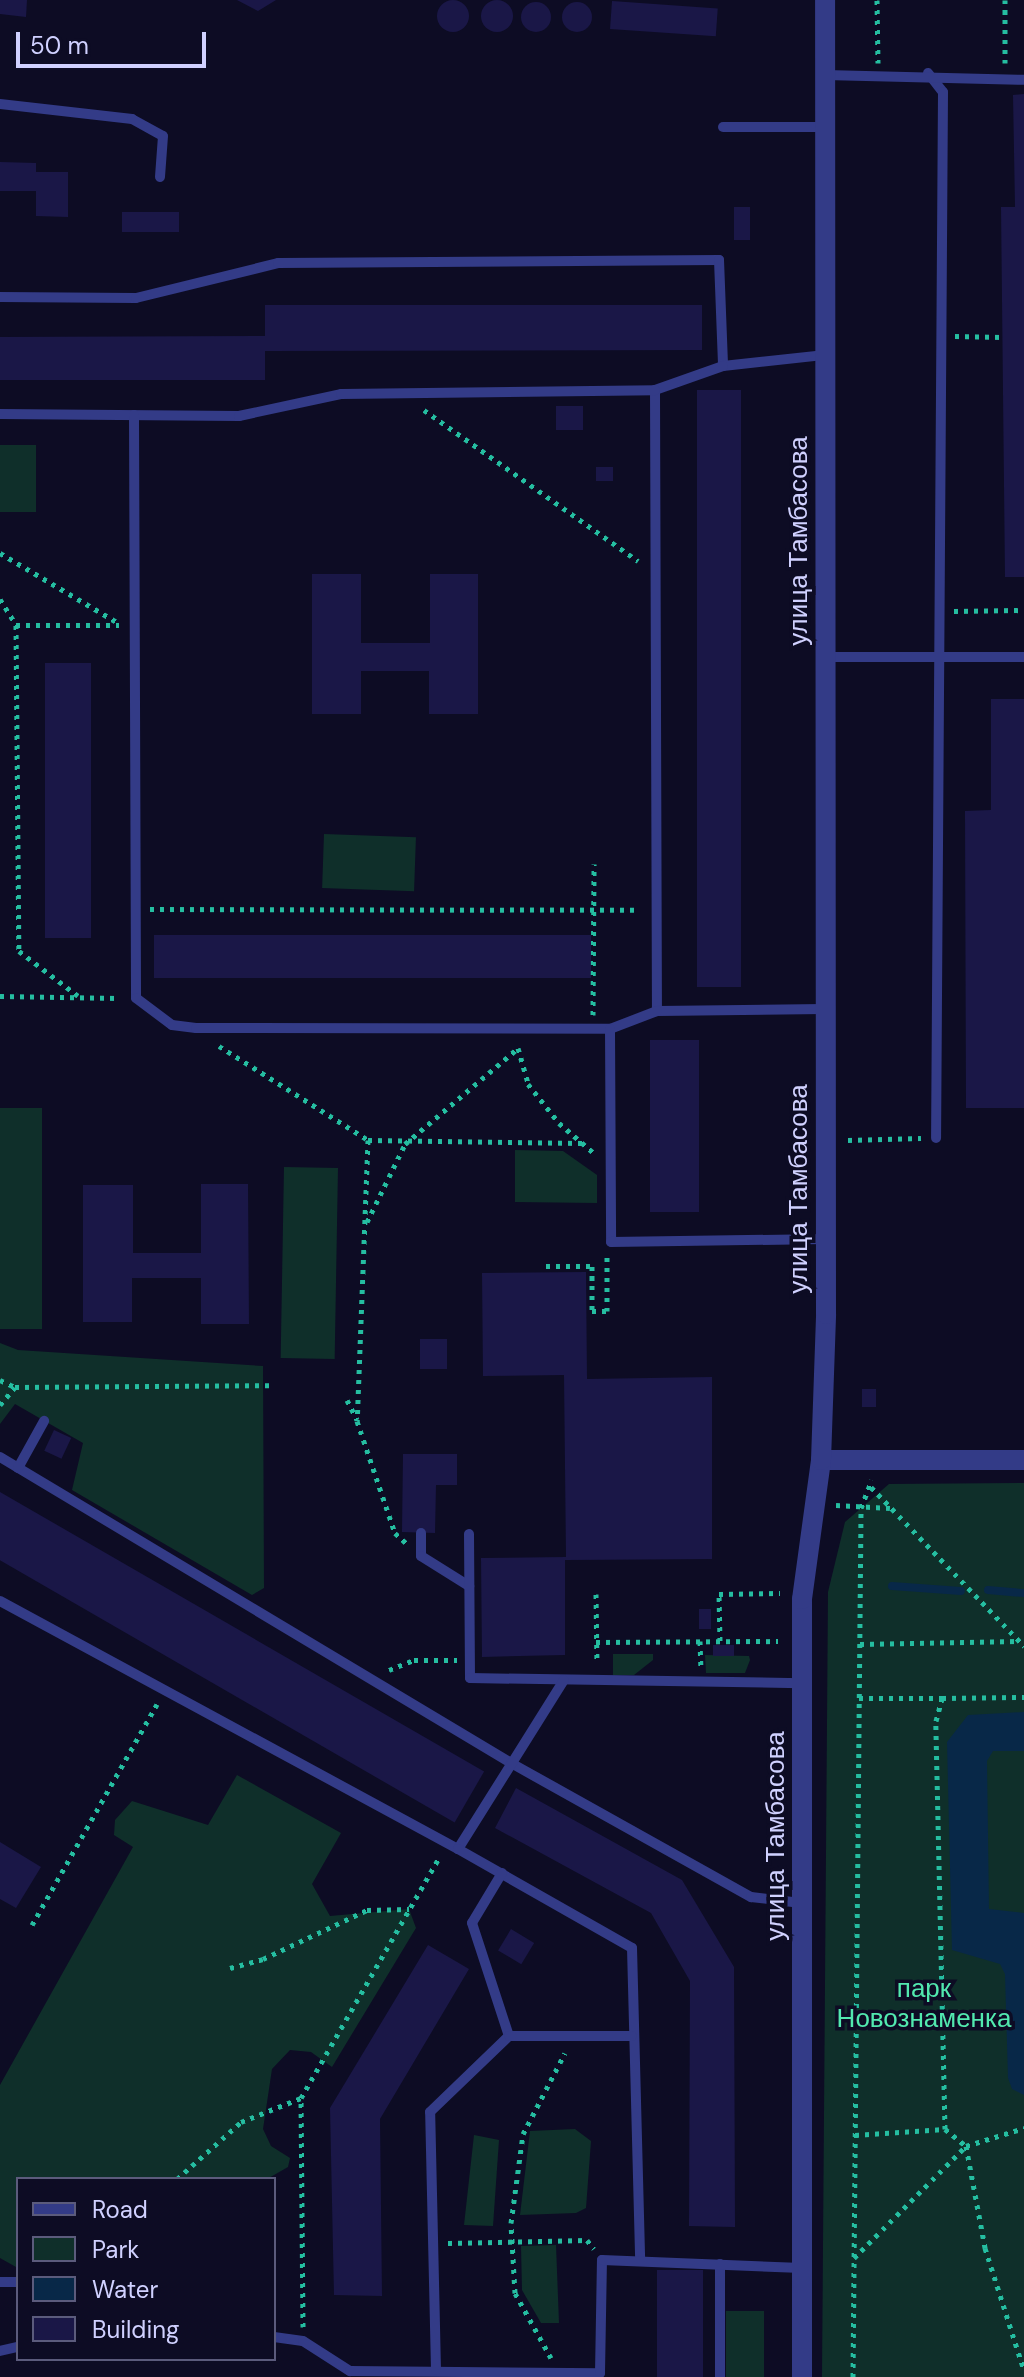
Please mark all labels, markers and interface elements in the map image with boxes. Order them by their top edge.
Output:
scale bar [20,16,210,66]
text: 50 m [30,30,89,61]
street label: улица Тамбасова [783,436,815,646]
street label: улица Тамбасова [783,1084,815,1294]
street label: улица Тамбасова [760,1731,792,1941]
park label: парк Новознаменка [837,1973,1011,2034]
legend [16,2177,276,2361]
text: Road [92,2194,148,2225]
text: Park [92,2234,139,2265]
text: Water [92,2274,158,2305]
text: Building [92,2314,179,2345]

